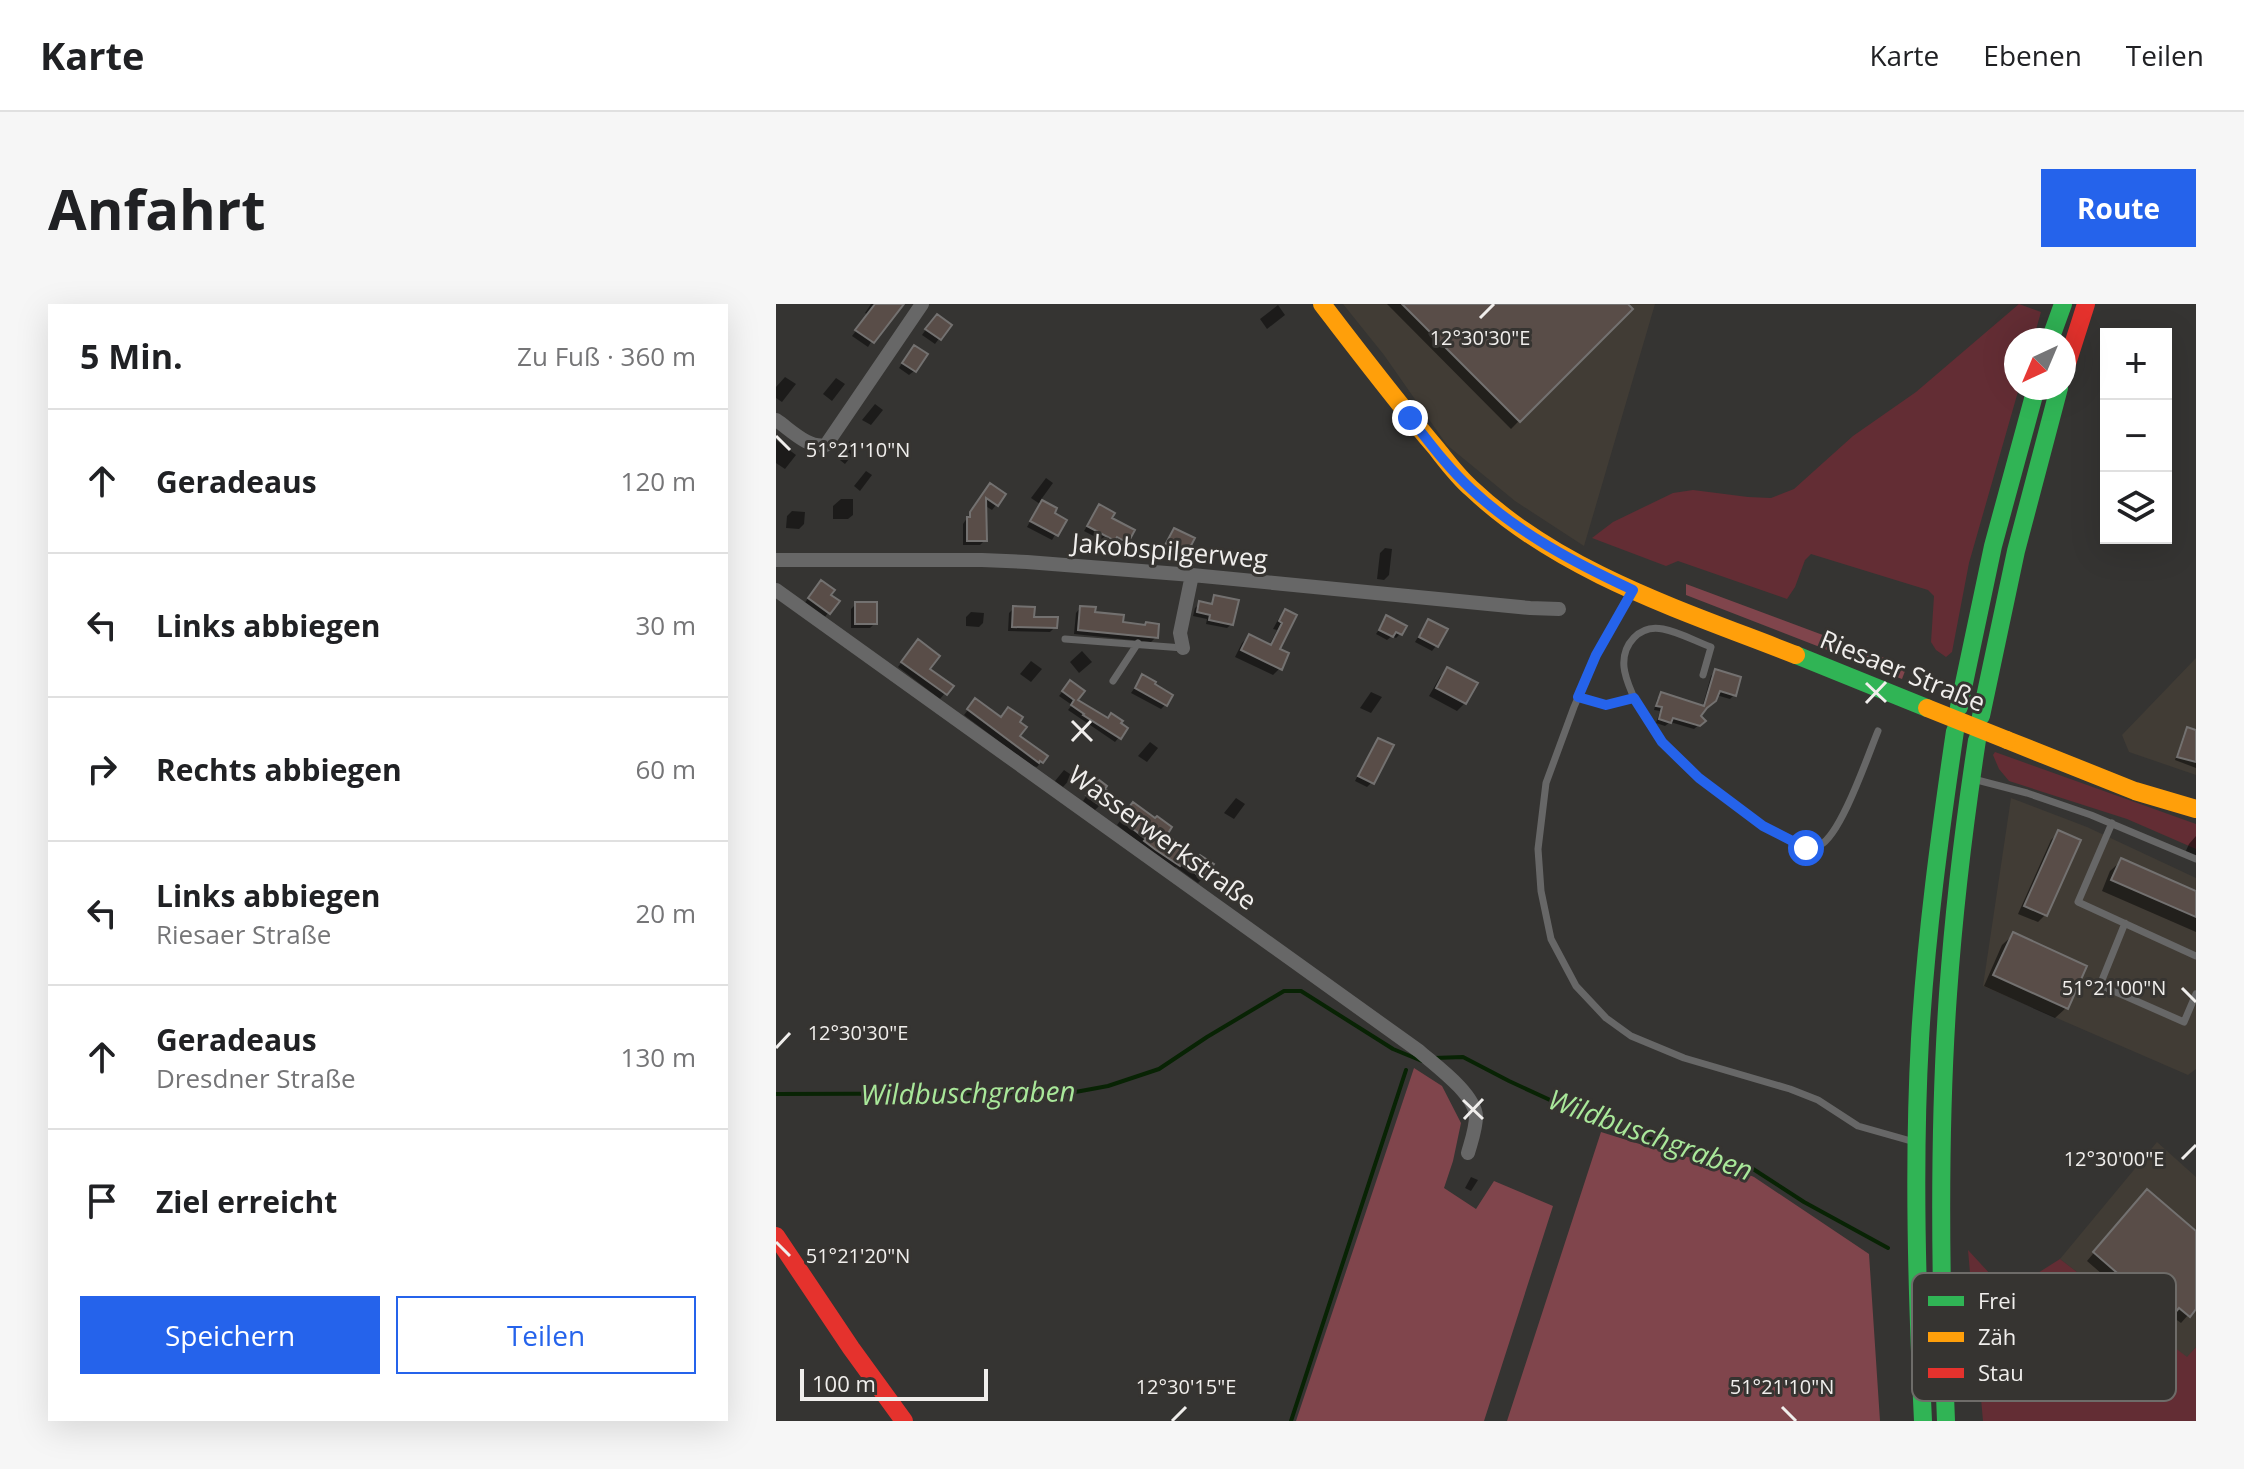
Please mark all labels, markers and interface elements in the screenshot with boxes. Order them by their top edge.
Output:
text: Karte [40,29,144,81]
text: Karte [1869,36,1939,74]
text: Ebenen [1983,36,2082,74]
text: Teilen [2126,36,2204,74]
button: Route [2041,169,2196,247]
text: Anfahrt [48,170,266,246]
text: 12°30'30"E [1430,324,1530,351]
north arrow [2004,328,2076,400]
map controls [2100,328,2172,544]
button: + [2100,328,2172,400]
text: 5 Min. [80,333,183,379]
text: Zu Fuß · 360 m [517,338,696,374]
route end [1392,400,1428,436]
button: − [2100,400,2172,472]
text: 51°21'10"N [806,436,910,463]
icon: ahead [80,459,124,503]
text: Geradeaus [156,461,317,502]
text: 120 m [621,463,696,499]
button: layers [2100,472,2172,544]
street label: Jakobspilgerweg [1068,523,1269,576]
icon: left [80,603,124,647]
text: Links abbiegen [156,605,381,646]
text: 30 m [635,607,696,643]
street label: Riesaer Straße [1815,620,1991,720]
icon: right [80,747,124,791]
text: Rechts abbiegen [156,749,402,790]
text: 60 m [635,751,696,787]
street label: Wasserwerkstraße [1061,756,1265,918]
route start [1788,830,1824,866]
text: Links abbiegen [156,875,381,916]
icon: left [80,891,124,935]
text: 20 m [635,895,696,931]
text: Riesaer Straße [156,916,331,952]
text: 51°21'00"N [2062,974,2166,1001]
text: Geradeaus [156,1019,317,1060]
text: 12°30'30"E [808,1019,908,1046]
icon: ahead [80,1035,124,1079]
text: 130 m [621,1039,696,1075]
text: Dresdner Straße [156,1060,356,1096]
water label: Wildbuschgraben [860,1071,1076,1113]
water label: Wildbuschgraben [1543,1079,1759,1189]
text: 12°30'00"E [2064,1145,2164,1172]
icon: arrive [80,1179,124,1223]
text: Ziel erreicht [156,1181,337,1222]
text: 51°21'20"N [806,1242,910,1269]
legend [1912,1273,2176,1401]
text: Frei [1978,1285,2016,1315]
button: Speichern [80,1296,380,1374]
button: Teilen [396,1296,696,1374]
text: Zäh [1978,1321,2016,1351]
text: Stau [1978,1357,2024,1387]
scale bar [800,1365,988,1401]
text: 100 m [812,1368,876,1398]
text: 12°30'15"E [1136,1373,1236,1400]
text: 51°21'10"N [1730,1373,1834,1400]

